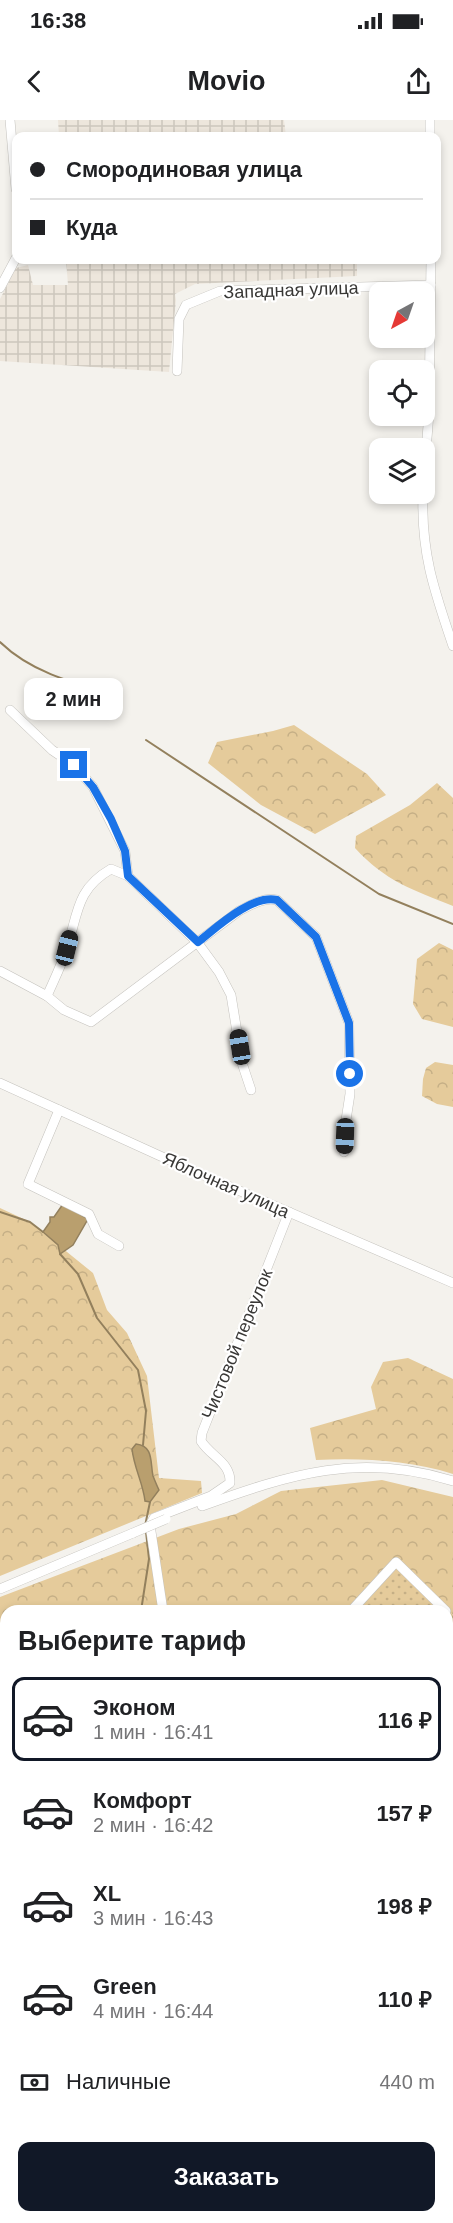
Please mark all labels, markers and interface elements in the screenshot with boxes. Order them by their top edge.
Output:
text: 16:38 [30,8,86,33]
icon: back [18,65,51,98]
icon: share [402,65,435,98]
text: Movio [188,66,266,96]
text: Смородиновая улица [66,157,302,182]
text: Куда [66,215,117,240]
street label: Западная улица [223,278,360,302]
north arrow [369,282,435,348]
map controls [369,282,435,504]
button: locate [369,360,435,426]
button: layers [369,438,435,504]
callout: 2 мин [25,678,124,720]
text: 2 мин [46,688,101,710]
route end [60,751,87,778]
car [54,928,80,968]
car [228,1028,252,1066]
route start [336,1060,363,1087]
car [335,1118,355,1154]
street label: Яблочная улица [160,1148,293,1222]
street label: Чистовой переулок [198,1266,276,1422]
text: Выберите тариф [18,1626,246,1656]
icon: car [21,1692,75,1746]
text: Эконом [93,1695,176,1720]
text: 116 ₽ [378,1708,432,1733]
text: 1 мин · 16:41 [93,1721,213,1743]
icon: car [21,1785,75,1839]
text: Комфорт [93,1788,192,1813]
text: 157 ₽ [376,1801,432,1826]
text: 2 мин · 16:42 [93,1814,213,1836]
icon: car [21,1878,75,1932]
text: XL [93,1881,121,1906]
text: 198 ₽ [376,1894,432,1919]
text: 3 мин · 16:43 [93,1907,213,1929]
icon: car [21,1971,75,2025]
text: Green [93,1974,157,1999]
text: 110 ₽ [378,1987,432,2012]
text: 4 мин · 16:44 [93,2000,213,2022]
icon: cash [18,2066,51,2099]
text: Наличные [66,2069,171,2094]
text: 440 m [379,2071,435,2093]
button: Заказать [18,2142,435,2211]

